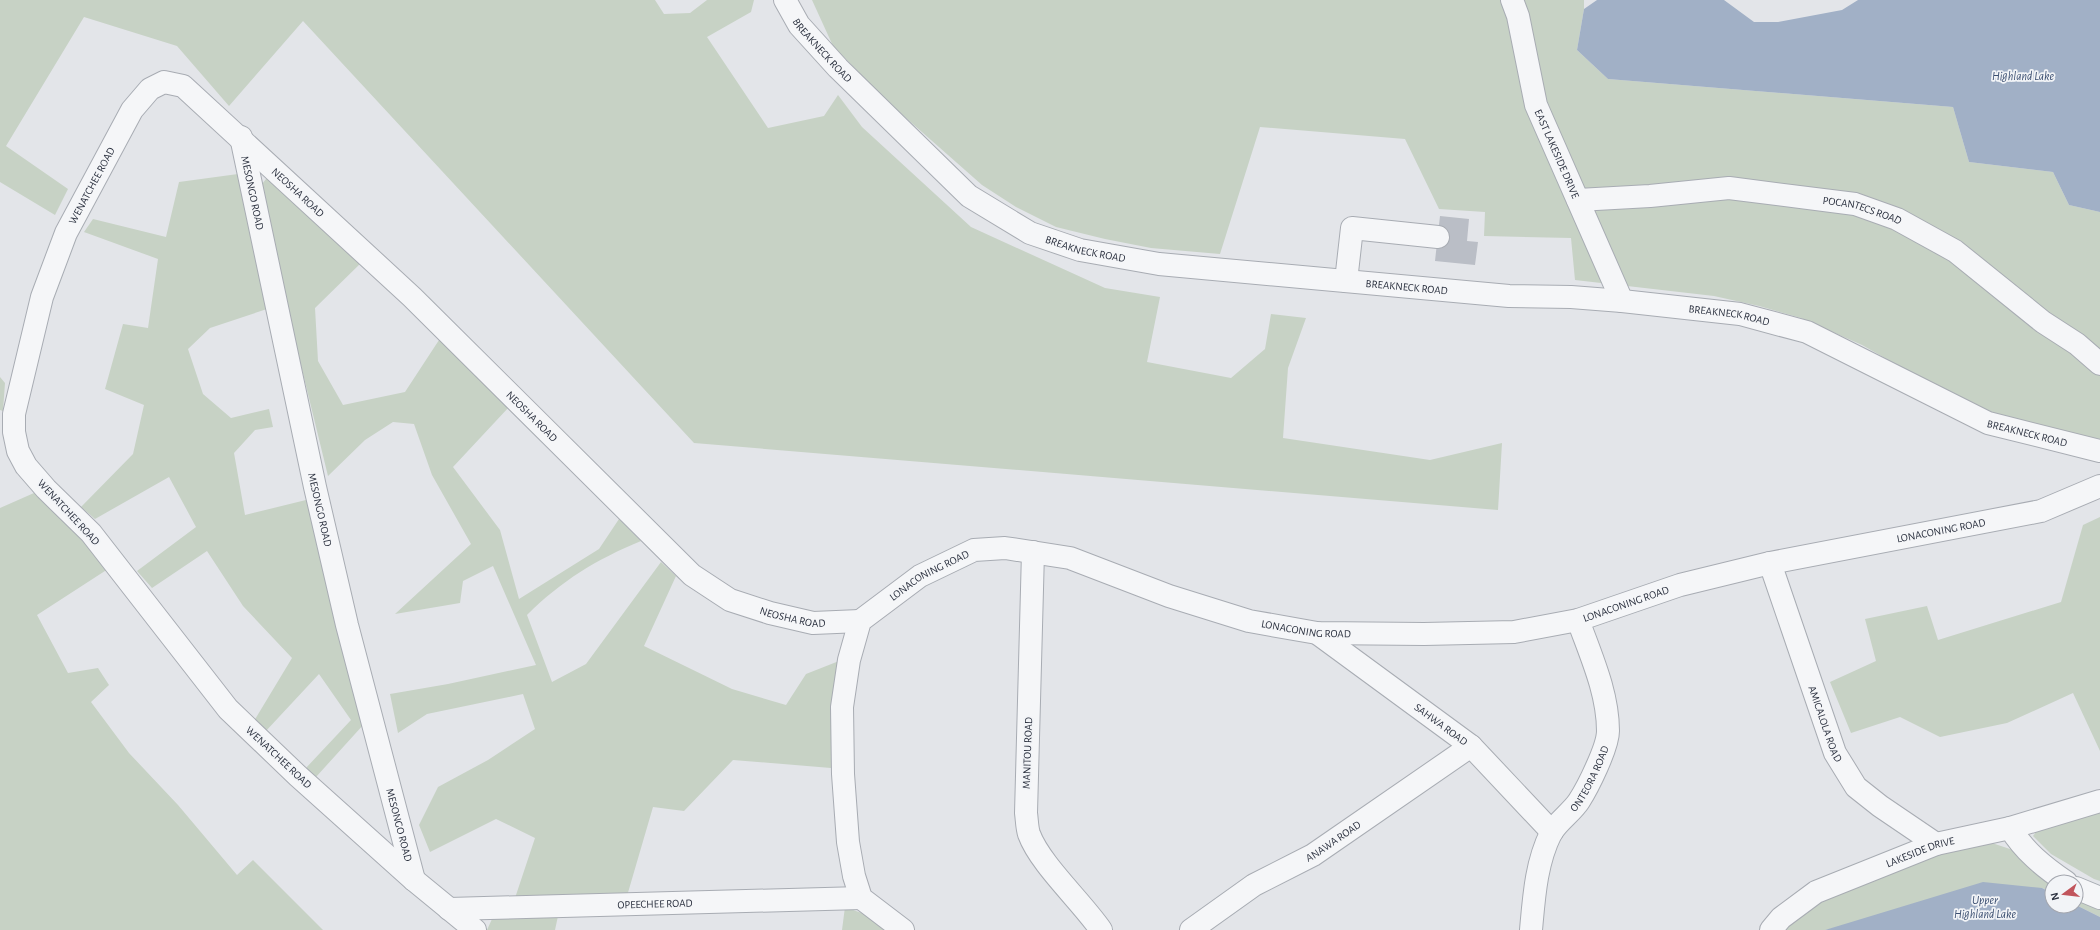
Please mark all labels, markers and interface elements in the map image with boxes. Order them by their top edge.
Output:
street label: BREAKNECK ROAD [790,17,854,84]
water label: Highland Lake [1992,70,2055,82]
street label: EAST LAKESIDE DRIVE [1533,108,1582,201]
street label: WENATCHEE ROAD [67,146,117,226]
street label: MESONGO ROAD [239,155,265,231]
street label: NEOSHA ROAD [270,166,326,219]
street label: POCANTECS ROAD [1822,195,1904,227]
street label: BREAKNECK ROAD [1044,234,1126,264]
street label: BREAKNECK ROAD [1365,278,1448,296]
street label: BREAKNECK ROAD [1688,303,1771,328]
street label: NEOSHA ROAD [504,389,559,444]
street label: BREAKNECK ROAD [1986,418,2068,449]
street label: MESONGO ROAD [306,472,334,548]
street label: WENATCHEE ROAD [36,477,102,547]
street label: LONACONING ROAD [1896,517,1986,545]
street label: LONACONING ROAD [888,548,971,603]
street label: LONACONING ROAD [1582,584,1670,624]
street label: NEOSHA ROAD [758,605,826,629]
street label: LONACONING ROAD [1260,618,1351,639]
street label: AMICALOLA ROAD [1806,684,1844,764]
street label: SAHWA ROAD [1412,701,1470,748]
street label: MANITOU ROAD [1021,717,1034,789]
street label: WENATCHEE ROAD [244,724,314,790]
street label: ONTEORA ROAD [1568,744,1611,814]
street label: MESONGO ROAD [384,787,414,863]
street label: ANAWA ROAD [1304,819,1363,864]
street label: LAKESIDE DRIVE [1884,835,1956,869]
north arrow [2044,874,2084,914]
text: N [2049,891,2061,902]
water label: Upper Highland Lake [1954,894,2017,920]
street label: OPEECHEE ROAD [617,898,693,911]

